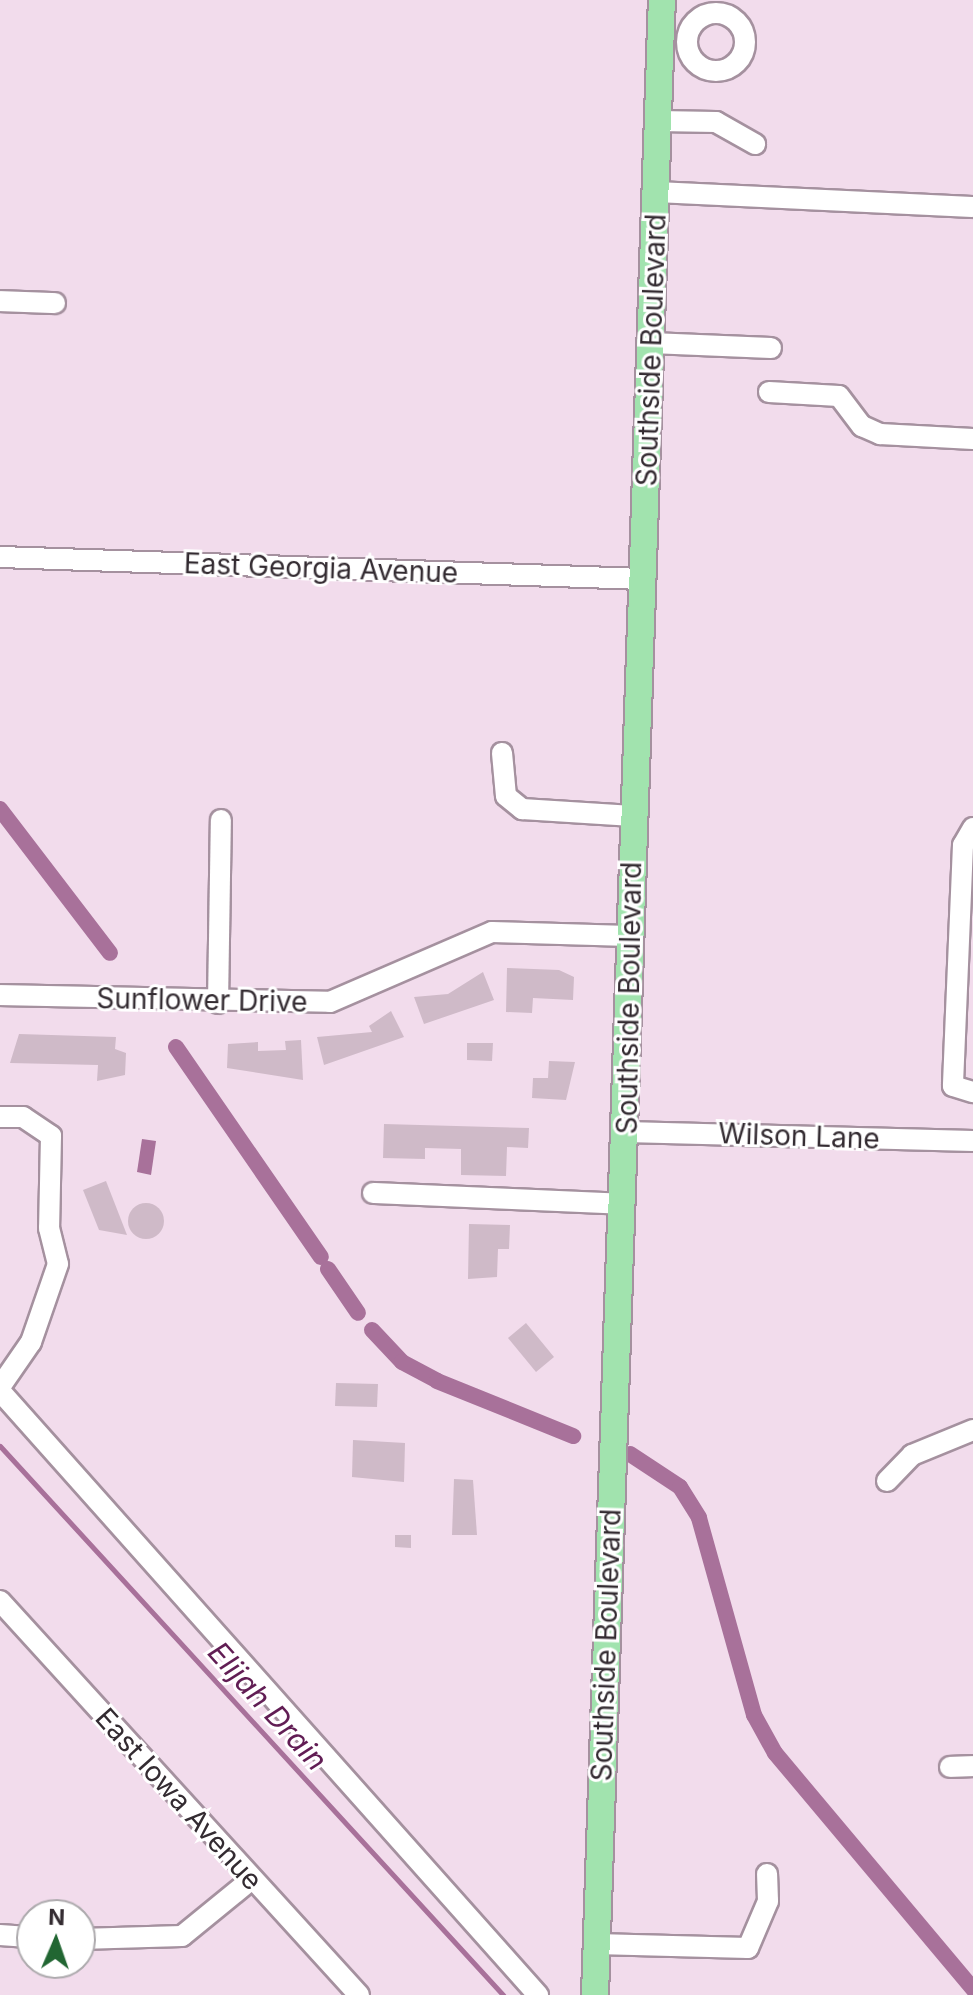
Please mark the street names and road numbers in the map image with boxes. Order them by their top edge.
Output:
street label: Southside Boulevard [629,213,673,487]
street label: East Georgia Avenue [183,546,459,590]
street label: Southside Boulevard [610,861,648,1135]
street label: Sunflower Drive [96,981,308,1019]
street label: Wilson Lane [718,1116,880,1156]
street label: Southside Boulevard [584,1508,628,1782]
street label: East Iowa Avenue [89,1701,269,1897]

